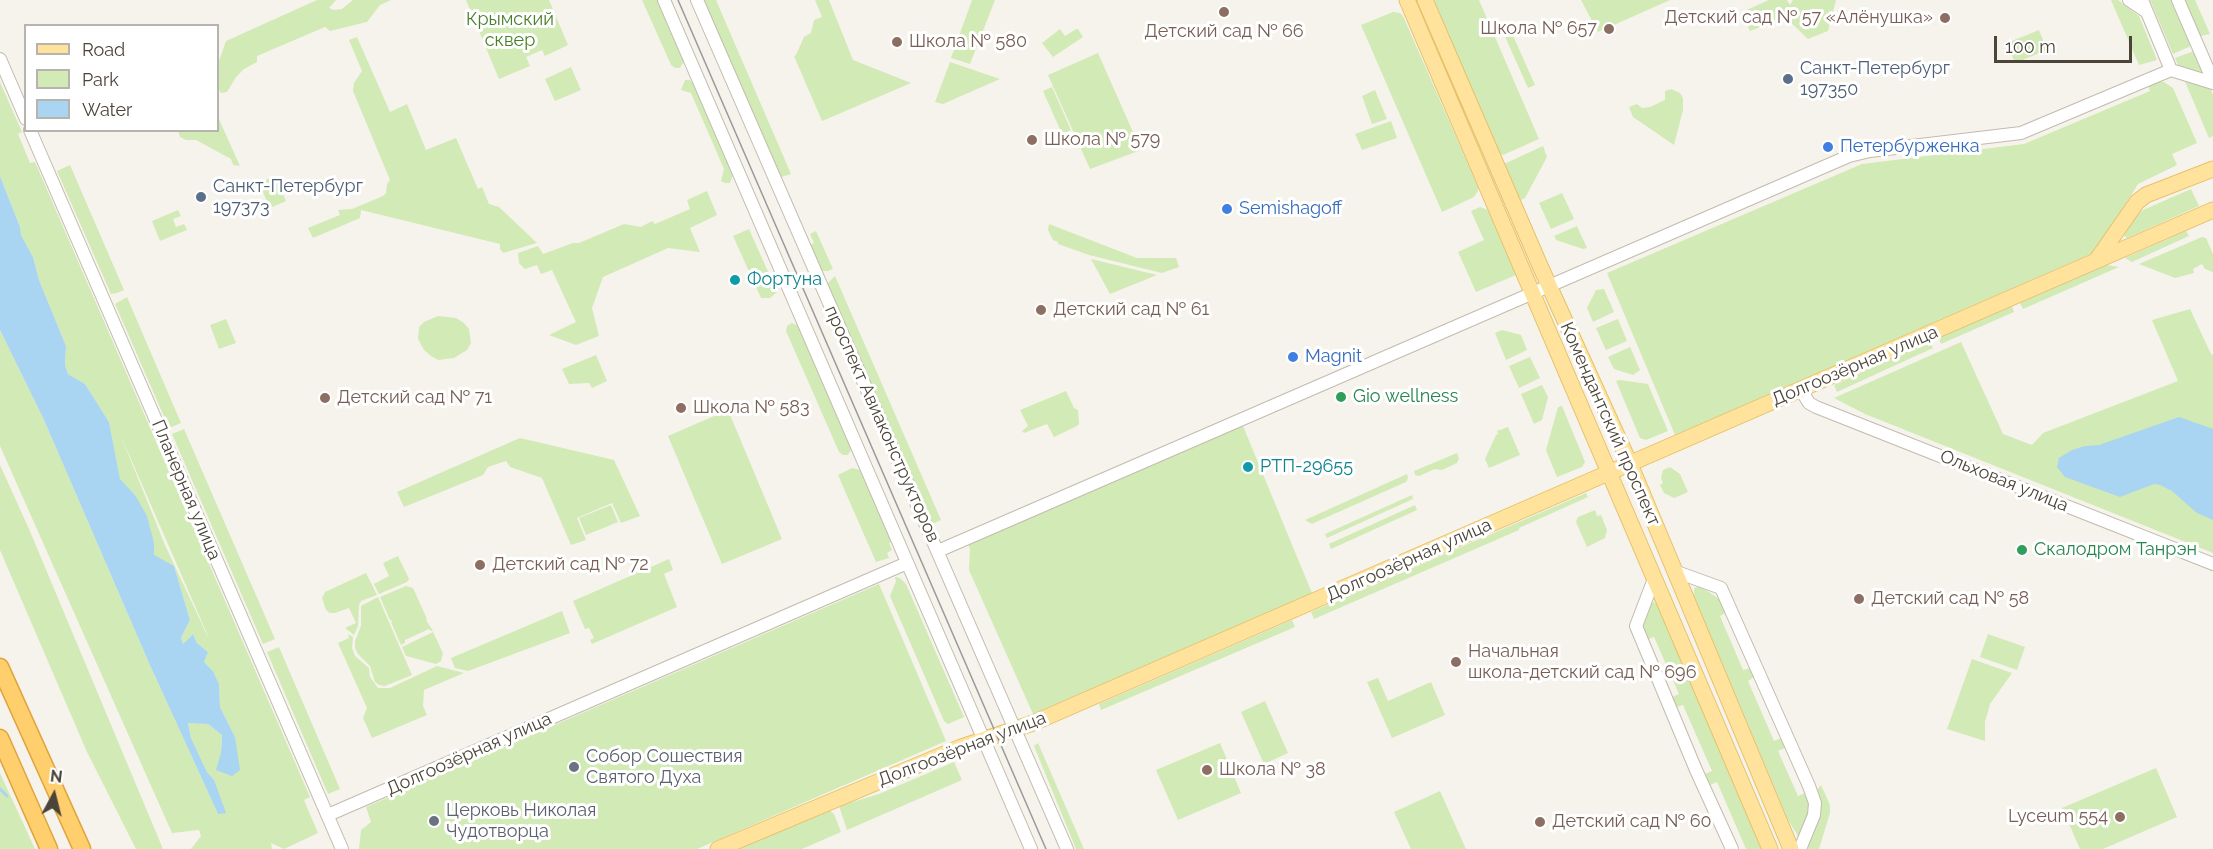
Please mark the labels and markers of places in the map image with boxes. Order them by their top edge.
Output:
marker: Детский сад № 66 [1217,5,1231,19]
place label: Детский сад № 57 «Алёнушка» [1664,7,1933,29]
marker: Детский сад № 57 «Алёнушка» [1938,11,1952,25]
place label: Школа № 657 [1480,18,1597,40]
place label: Детский сад № 66 [1144,21,1304,43]
marker: Школа № 657 [1602,22,1616,36]
place label: Школа № 580 [909,31,1027,53]
marker: Школа № 580 [890,35,904,49]
place label: Санкт-Петербург 197350 [1800,58,1950,100]
marker: Санкт-Петербург 197350 [1781,72,1795,86]
place label: Школа № 579 [1044,129,1160,151]
marker: Школа № 579 [1025,133,1039,147]
place label: Петербурженка [1840,136,1980,158]
marker: Петербурженка [1821,140,1835,154]
place label: Санкт-Петербург 197373 [213,176,363,219]
marker: Санкт-Петербург 197373 [194,190,208,204]
place label: Semishagoff [1239,198,1342,220]
marker: Semishagoff [1220,202,1234,216]
place label: Фортуна [747,269,822,291]
marker: Фортуна [728,273,742,287]
place label: Детский сад № 61 [1053,299,1209,321]
marker: Детский сад № 61 [1034,303,1048,317]
place label: Magnit [1305,346,1362,368]
marker: Magnit [1286,350,1300,364]
place label: Gio wellness [1353,386,1458,408]
place label: Детский сад № 71 [337,387,492,409]
marker: Gio wellness [1334,390,1348,404]
marker: Детский сад № 71 [318,391,332,405]
place label: Школа № 583 [693,397,810,419]
marker: Школа № 583 [674,401,688,415]
place label: РТП-29655 [1260,456,1353,478]
marker: РТП-29655 [1241,460,1255,474]
place label: Скалодром Танрэн [2034,539,2197,561]
marker: Скалодром Танрэн [2015,543,2029,557]
place label: Детский сад № 72 [492,554,649,576]
marker: Детский сад № 72 [473,558,487,572]
place label: Детский сад № 58 [1871,588,2029,610]
marker: Детский сад № 58 [1852,592,1866,606]
place label: Начальная школа-детский сад № 696 [1468,641,1696,684]
marker: Начальная школа-детский сад № 696 [1449,655,1463,669]
place label: Собор Сошествия Святого Духа [586,746,743,789]
place label: Школа № 38 [1219,759,1326,781]
marker: Собор Сошествия Святого Духа [567,760,581,774]
marker: Школа № 38 [1200,763,1214,777]
place label: Церковь Николая Чудотворца [446,800,596,842]
place label: Lyceum 554 [2008,806,2108,828]
marker: Lyceum 554 [2113,810,2127,824]
place label: Детский сад № 60 [1552,811,1712,833]
marker: Церковь Николая Чудотворца [427,814,441,828]
marker: Детский сад № 60 [1533,815,1547,829]

